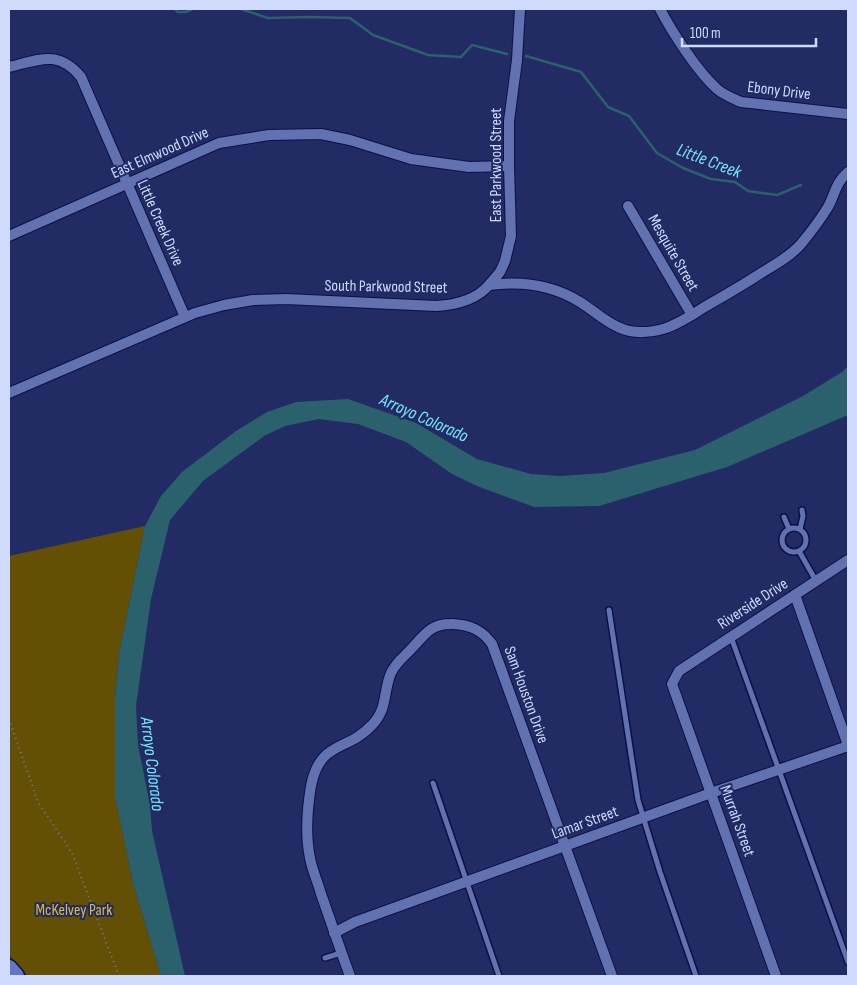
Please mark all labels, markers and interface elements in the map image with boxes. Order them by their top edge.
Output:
scale bar [682,15,816,47]
text: 100 m [690,24,721,43]
street label: Ebony Drive [746,78,812,104]
street label: East Parkwood Street [487,108,506,222]
street label: East Elmwood Drive [108,123,212,183]
water label: Little Creek [674,139,746,183]
street label: Little Creek Drive [133,177,187,269]
street label: Mesquite Street [643,211,703,295]
street label: South Parkwood Street [324,276,448,298]
water label: Arroyo Colorado [376,389,472,447]
street label: Riverside Drive [714,574,792,634]
street label: Sam Houston Drive [500,644,552,746]
water label: Arroyo Colorado [136,715,168,813]
street label: Murrah Street [715,783,759,859]
street label: Lamar Street [549,802,621,844]
park label: McKelvey Park [36,901,112,920]

